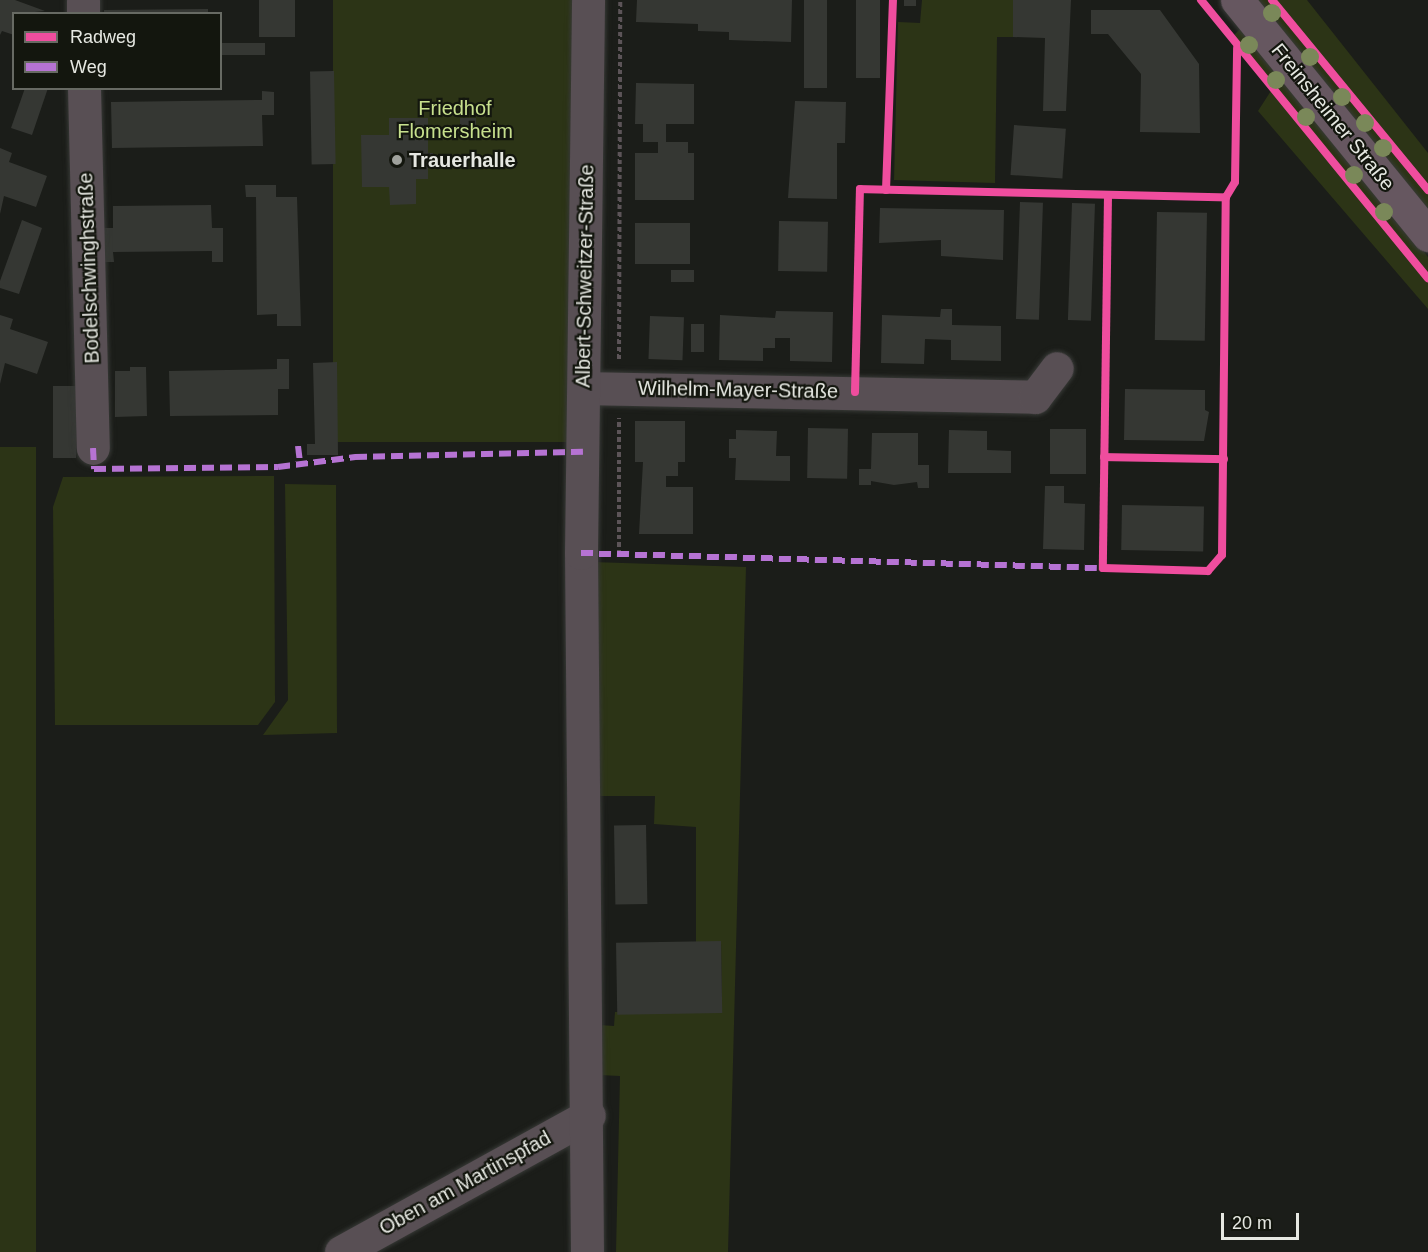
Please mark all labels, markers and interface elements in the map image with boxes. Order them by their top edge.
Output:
legend [12,12,222,90]
text: Radweg [70,27,136,47]
street label: Freinsheimer Straße [1266,39,1400,195]
text: Weg [70,57,107,77]
park label: Friedhof Flomersheim [397,96,513,143]
place label: Trauerhalle [409,148,516,172]
marker: Trauerhalle [390,153,404,167]
street label: Albert-Schweitzer-Straße [571,164,599,388]
street label: Bodelschwinghstraße [74,172,104,364]
street label: Wilhelm-Mayer-Straße [638,376,838,404]
street label: Oben am Martinspfad [375,1126,555,1240]
scale bar [1224,1201,1302,1239]
text: 20 m [1232,1213,1272,1233]

